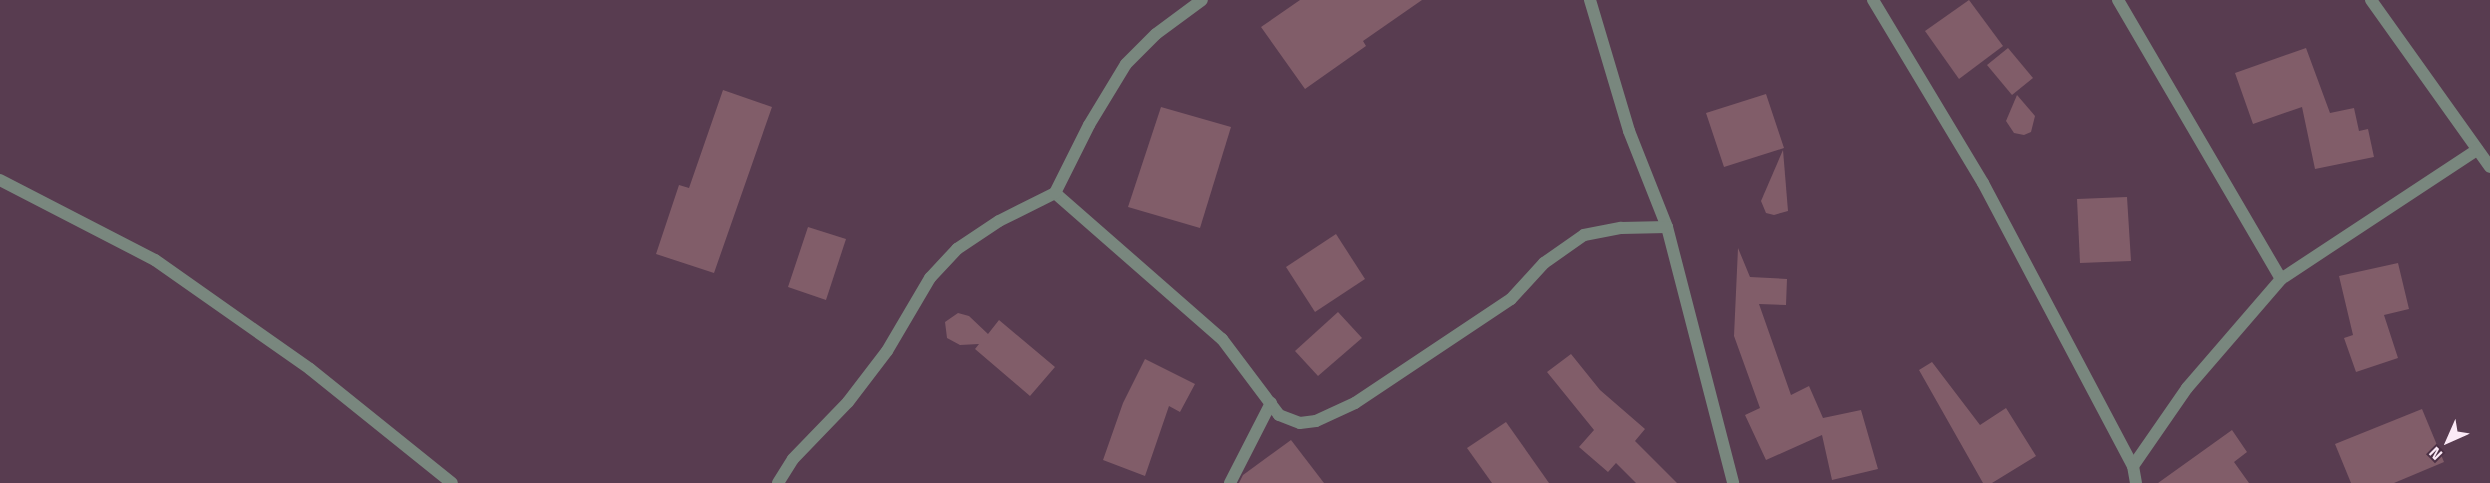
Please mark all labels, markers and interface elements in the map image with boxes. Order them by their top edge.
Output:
north arrow [2418,411,2478,471]
text: N [2423,441,2448,466]

